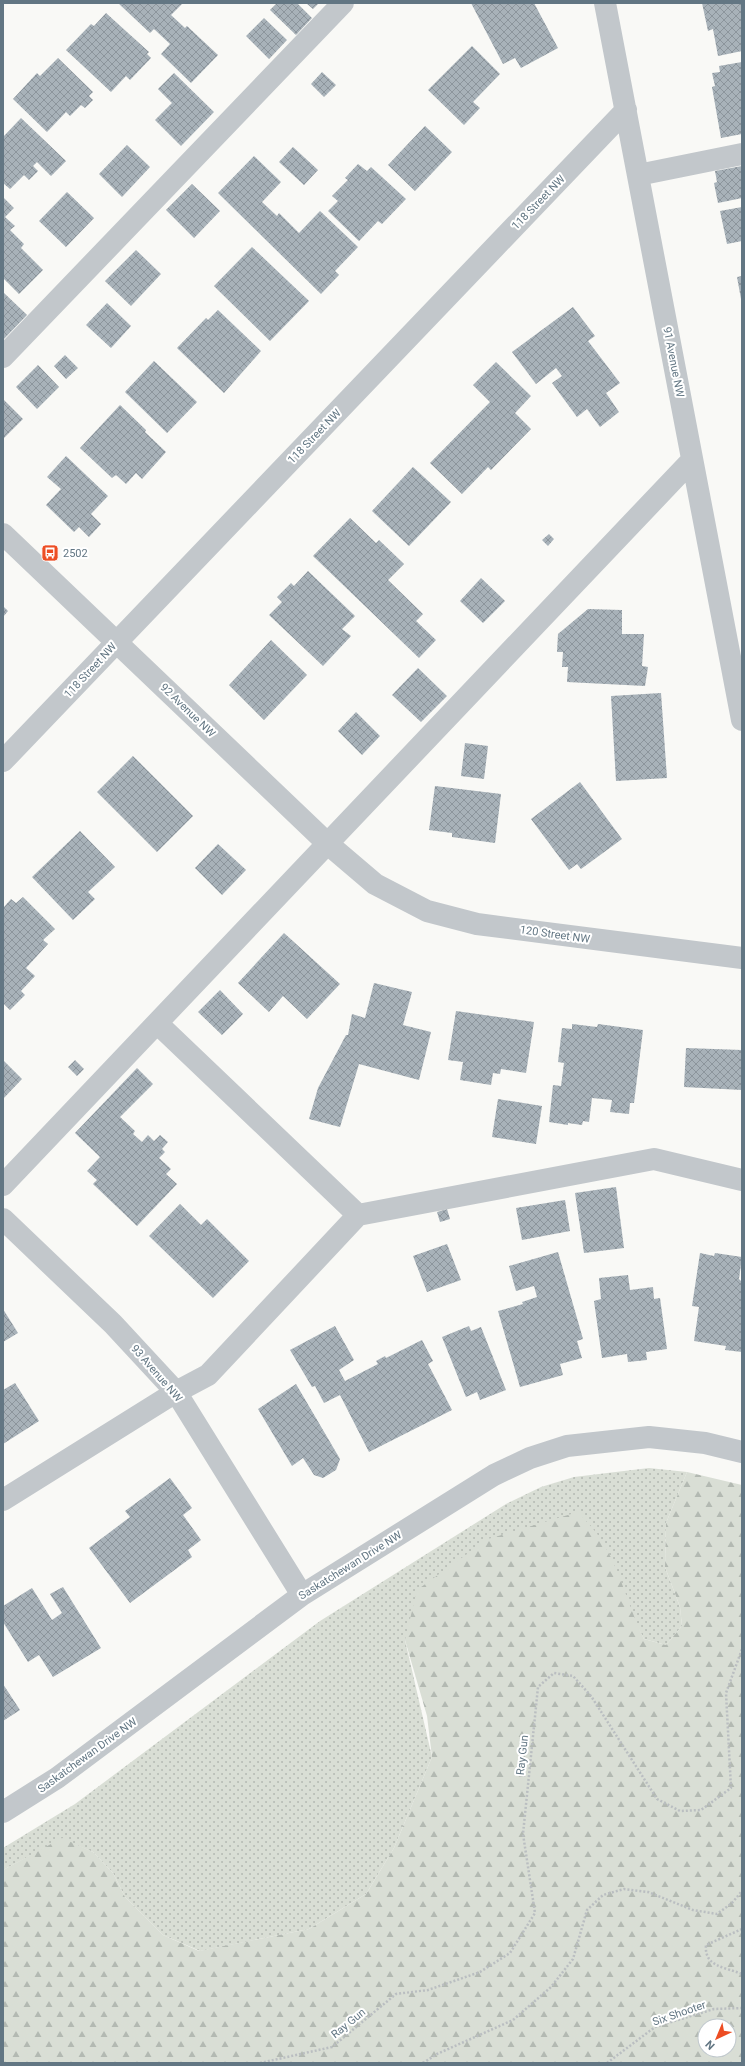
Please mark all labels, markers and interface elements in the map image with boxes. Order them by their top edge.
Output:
street label: 118 Street NW [509,172,568,232]
street label: 91 Avenue NW [660,326,687,399]
street label: 118 Street NW [285,406,344,466]
bus stop icon: 2502 [40,543,60,563]
place label: 2502 [63,547,88,560]
street label: 118 Street NW [62,640,119,701]
street label: 92 Avenue NW [157,681,218,740]
street label: 120 Street NW [519,923,591,946]
street label: 93 Avenue NW [128,1342,185,1405]
street label: Saskatchewan Drive NW [296,1528,404,1602]
street label: Saskatchewan Drive NW [35,1715,139,1796]
street label: Ray Gun [514,1734,531,1776]
street label: Six Shooter [651,1998,708,2029]
street label: Ray Gun [329,2006,368,2041]
north arrow [697,2018,737,2058]
text: N [703,2037,718,2052]

